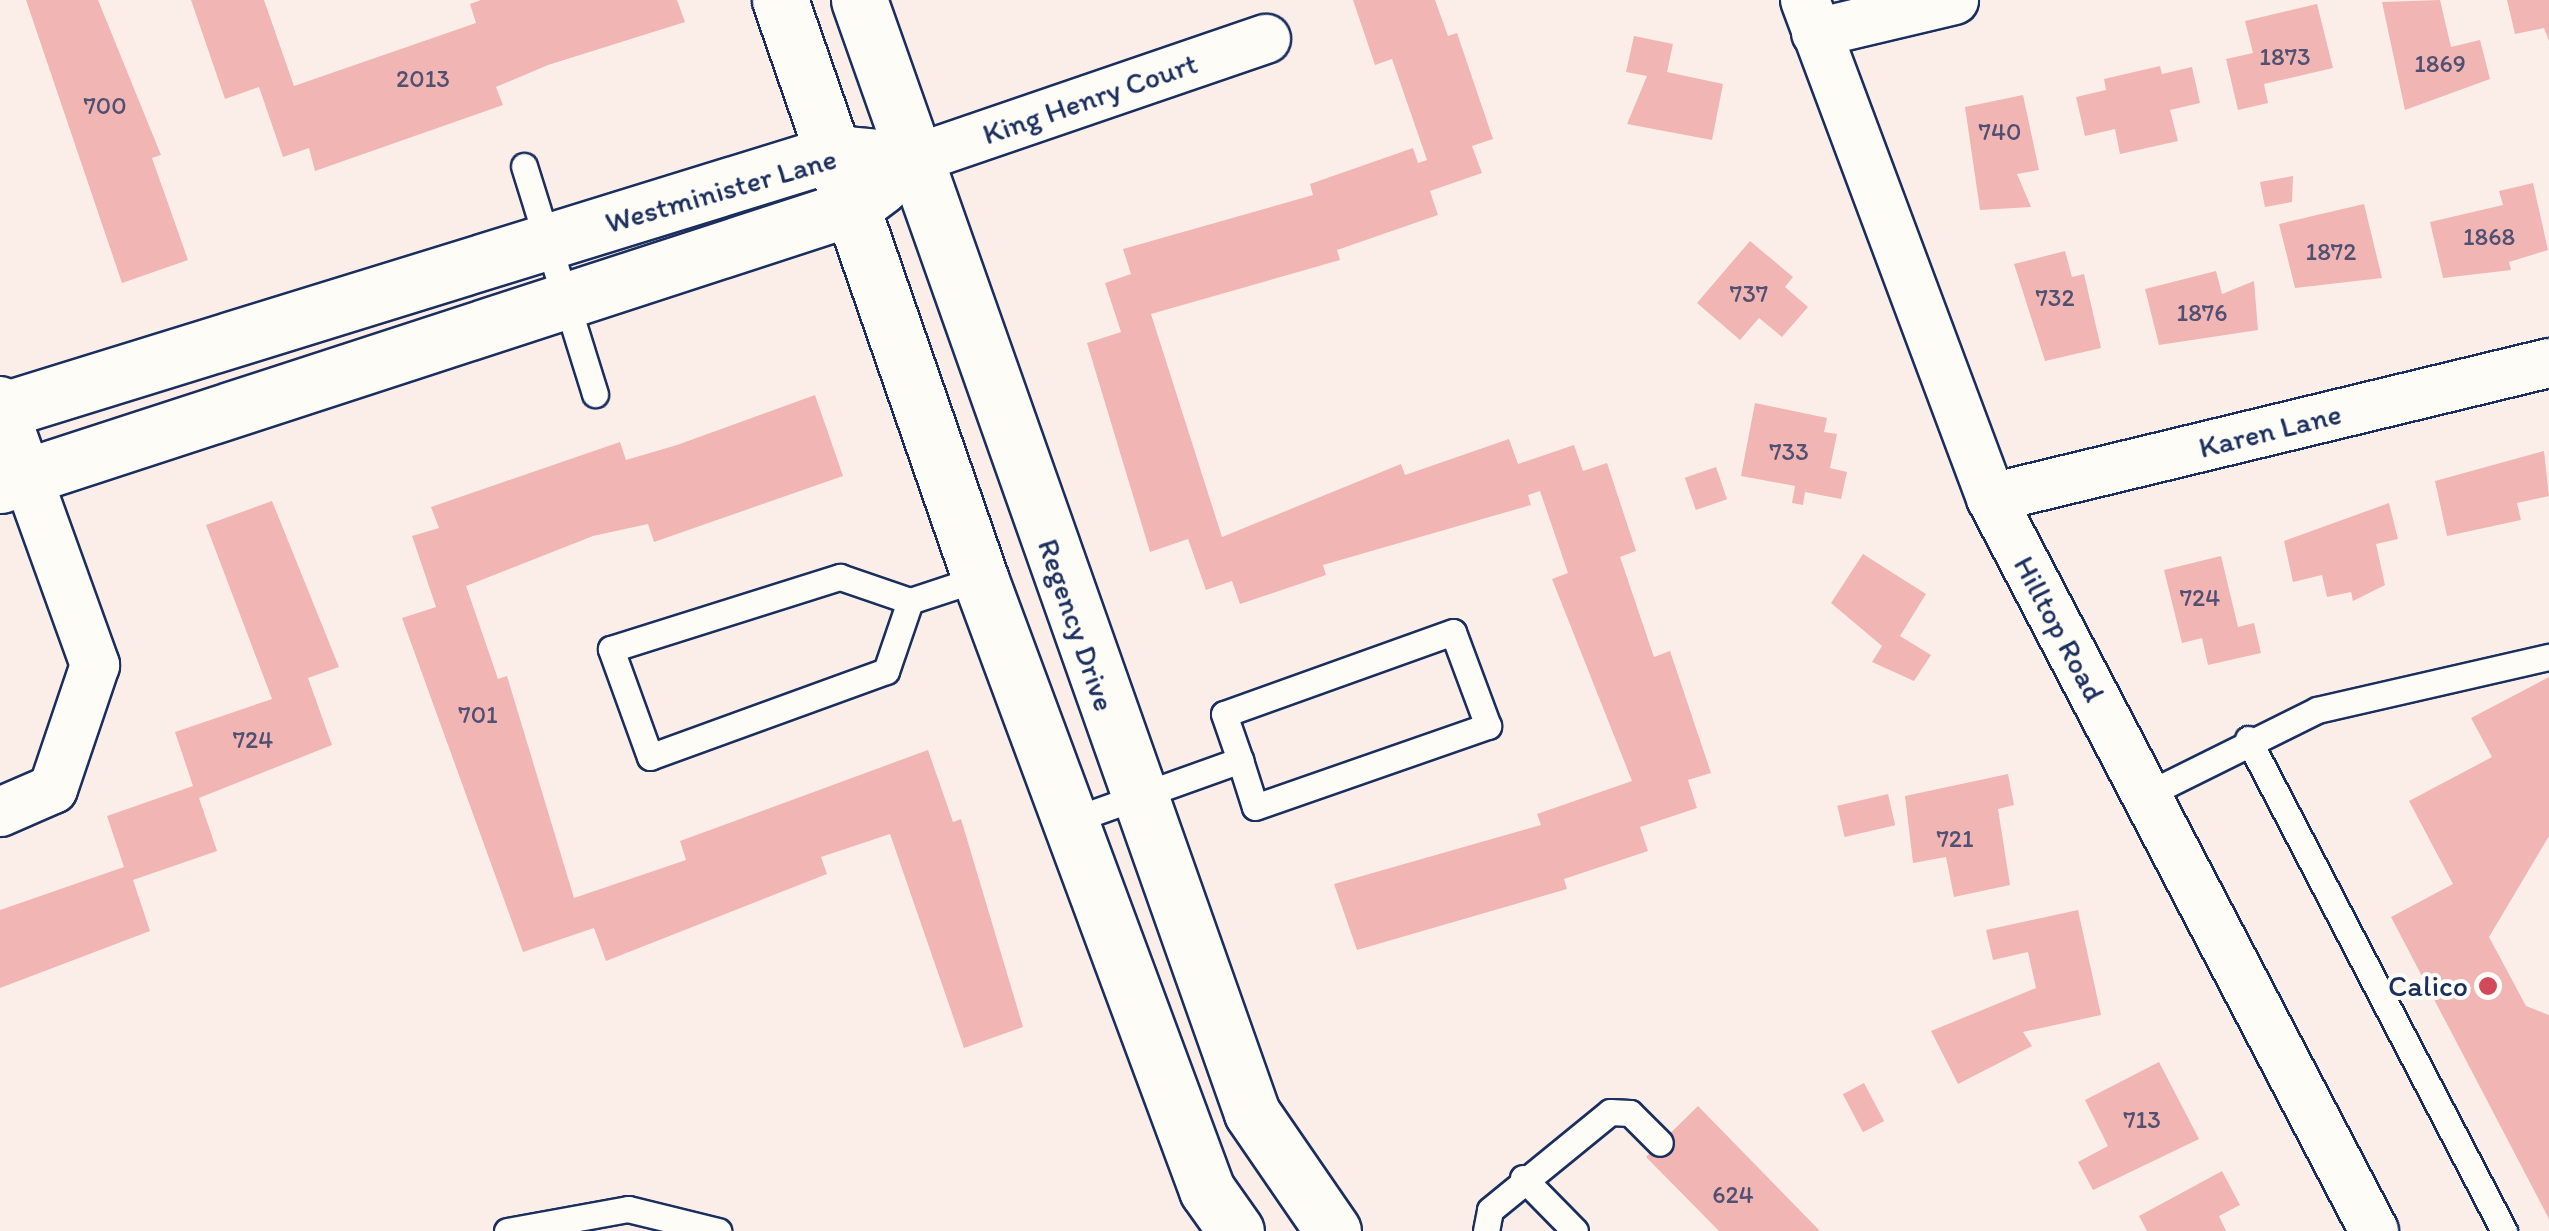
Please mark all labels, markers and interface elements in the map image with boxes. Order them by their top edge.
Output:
house number: 1873 [2259,41,2311,71]
street label: King Henry Court [978,45,1202,153]
house number: 1869 [2414,48,2466,78]
house number: 2013 [396,63,450,93]
house number: 700 [83,90,127,120]
house number: 740 [1979,116,2021,146]
street label: Westminister Lane [600,141,842,241]
house number: 1868 [2463,221,2515,251]
house number: 1872 [2306,236,2356,266]
house number: 737 [1730,278,1768,308]
house number: 732 [2035,282,2075,312]
house number: 1876 [2177,297,2227,327]
street label: Karen Lane [2195,396,2345,466]
house number: 733 [1769,436,1809,466]
street label: Regency Drive [1030,534,1122,716]
street label: Hilltop Road [2006,550,2112,708]
house number: 724 [2180,582,2220,612]
house number: 701 [458,699,498,729]
house number: 724 [233,724,273,754]
house number: 721 [1936,823,1974,853]
place label: Calico [2388,968,2468,1004]
marker: Calico [2477,975,2499,997]
house number: 713 [2123,1104,2161,1134]
house number: 624 [1712,1179,1754,1209]

